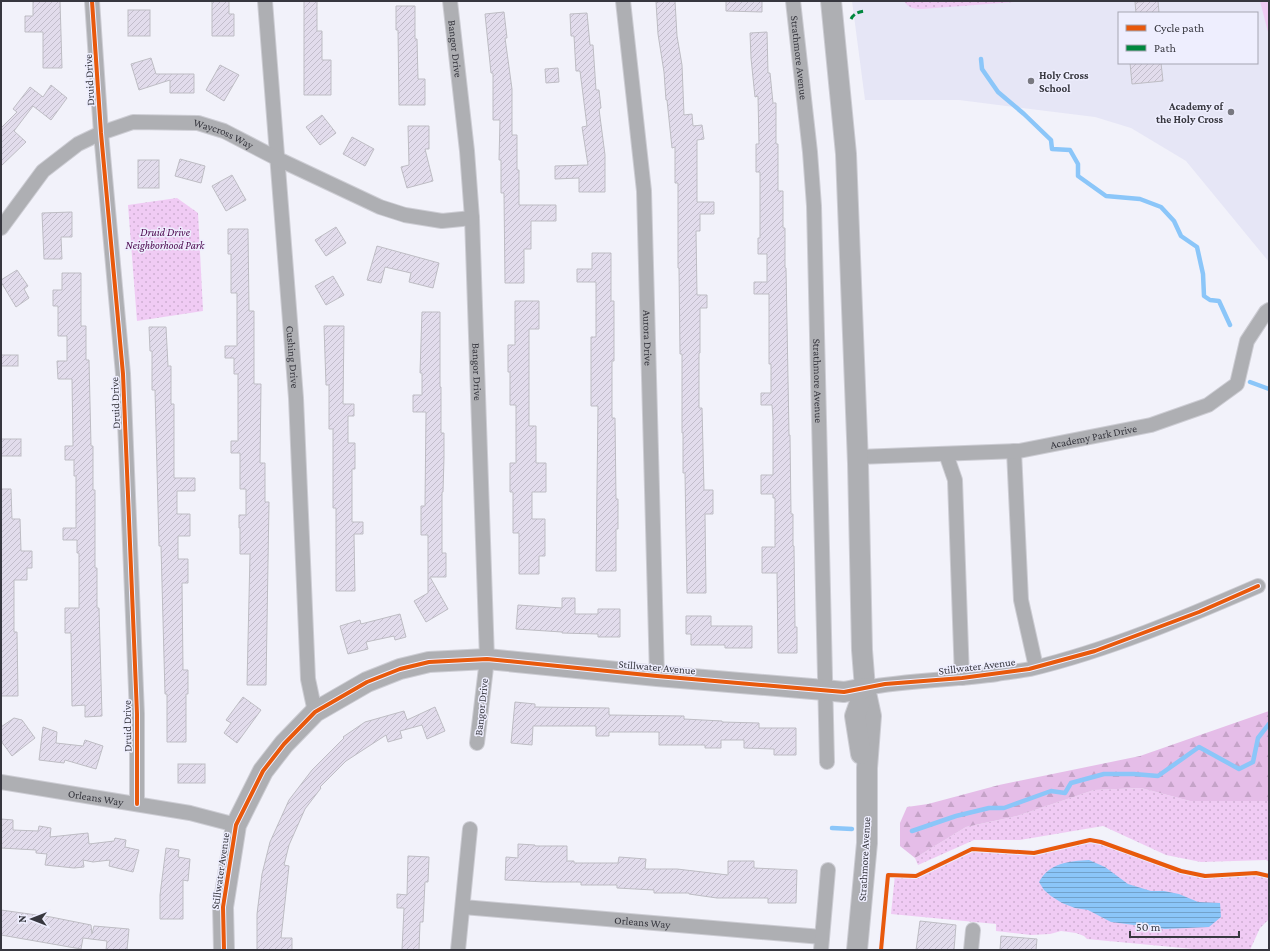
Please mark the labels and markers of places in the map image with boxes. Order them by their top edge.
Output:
place label: Holy Cross School [1039,69,1089,94]
marker: Holy Cross School [1026,76,1036,86]
place label: Academy of the Holy Cross [1156,100,1224,125]
marker: Academy of the Holy Cross [1226,107,1236,117]

